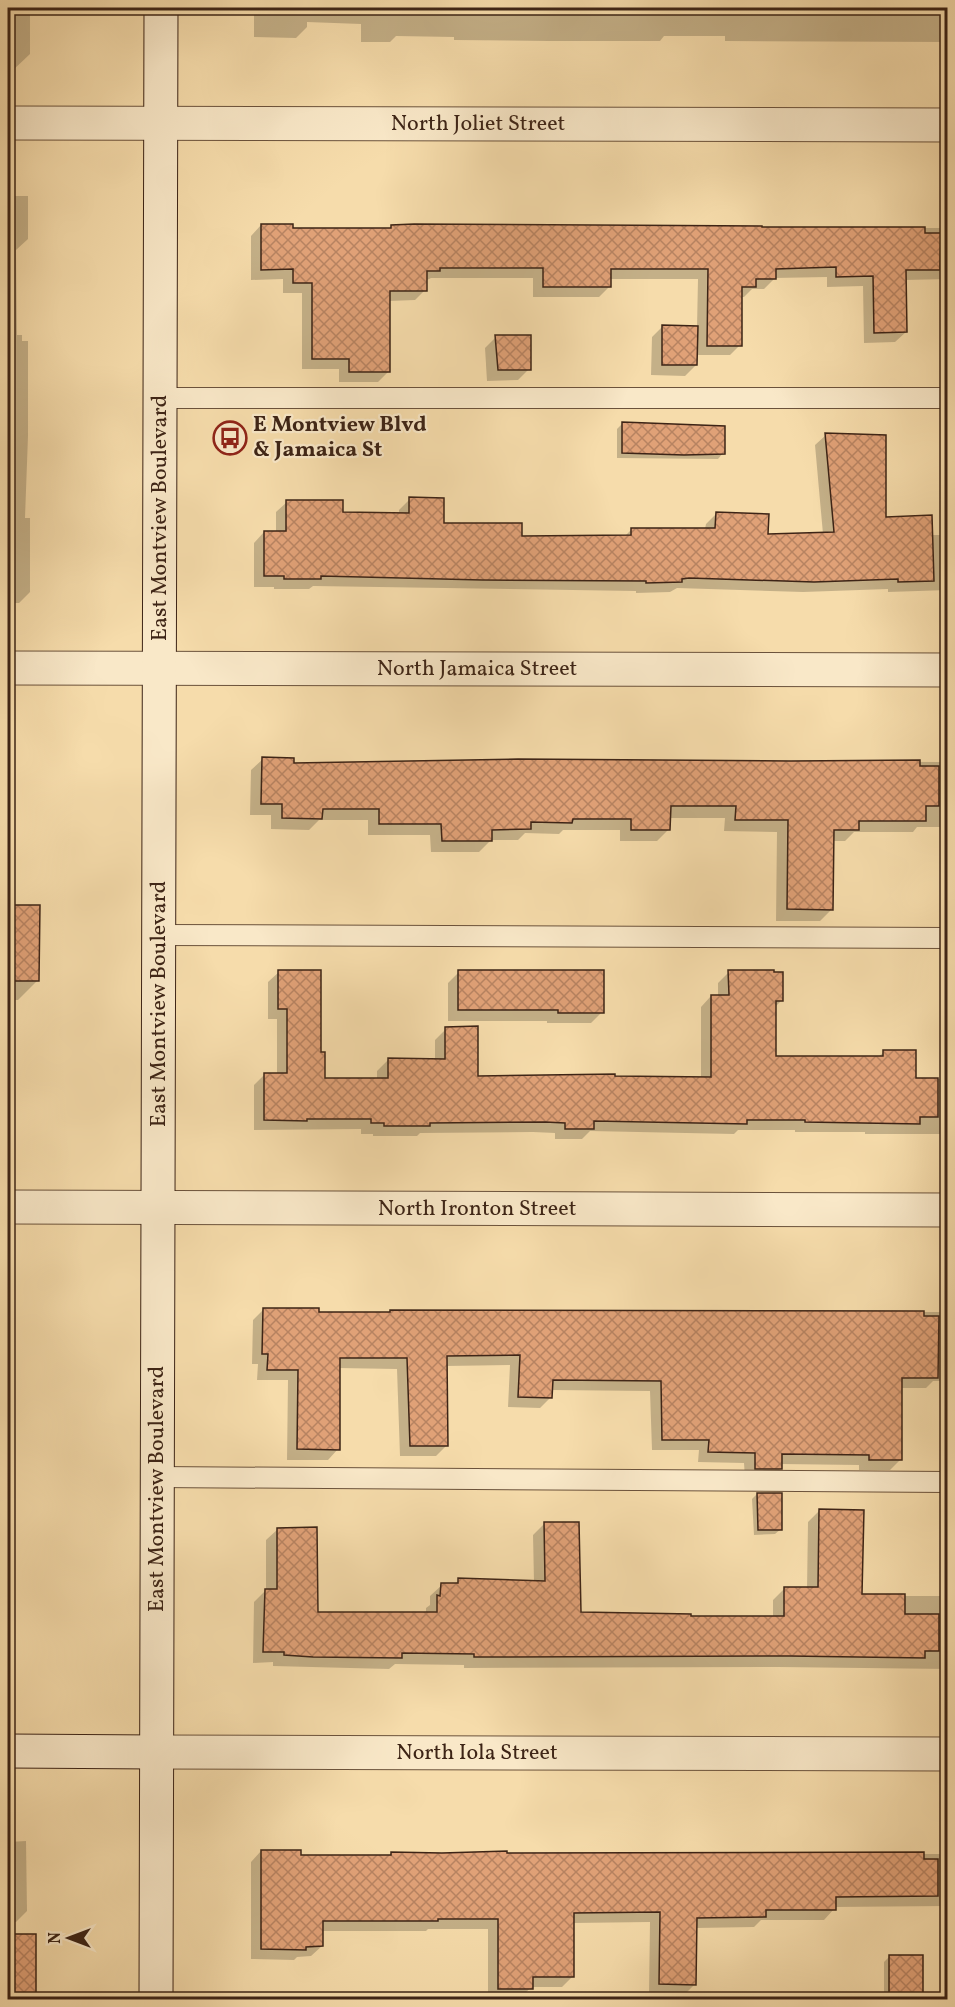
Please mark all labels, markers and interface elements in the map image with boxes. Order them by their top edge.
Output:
street label: North Joliet Street [391,109,566,140]
street label: East Montview Boulevard [145,395,176,641]
place label: E Montview Blvd & Jamaica St [253,410,427,466]
bus stop icon: E Montview Blvd & Jamaica St [212,420,248,456]
street label: North Jamaica Street [377,654,578,685]
street label: East Montview Boulevard [144,881,175,1127]
street label: North Ironton Street [378,1194,577,1225]
street label: East Montview Boulevard [142,1366,173,1612]
street label: North Iola Street [396,1738,558,1769]
north arrow [39,1908,99,1968]
text: N [45,1932,67,1944]

